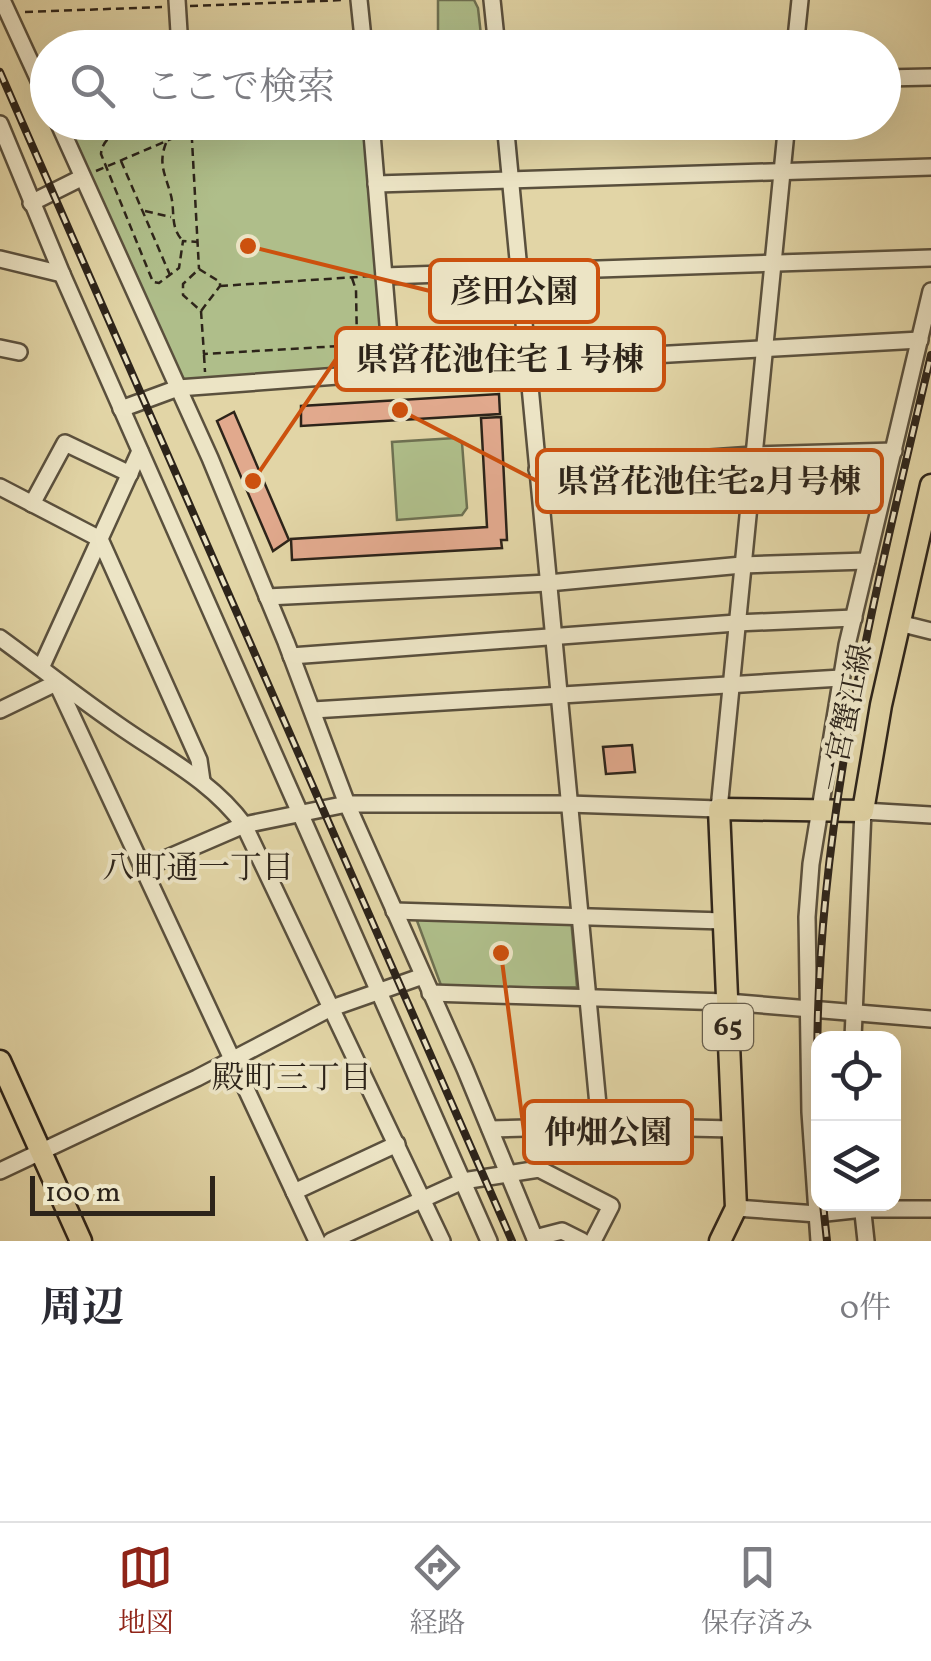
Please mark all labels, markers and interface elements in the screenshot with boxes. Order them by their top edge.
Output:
search box [30,30,901,140]
icon: search [65,58,120,113]
text: ここで検索 [145,63,335,116]
callout: 彦田公園 [430,260,598,322]
text: 彦田公園 [450,272,578,316]
callout: 県営花池住宅１号棟 [336,328,664,390]
text: 県営花池住宅１号棟 [356,340,644,384]
callout: 県営花池住宅2月号棟 [537,450,882,512]
text: 県営花池住宅2月号棟 [557,462,861,506]
street label: 一宮蟹江線 [812,640,884,796]
district label: 八町通一丁目 [102,848,294,892]
road number: 65 [703,1004,753,1050]
map controls [811,1031,901,1211]
button: locate [811,1031,901,1121]
district label: 殿町三丁目 [212,1058,372,1102]
callout: 仲畑公園 [524,1101,692,1163]
text: 仲畑公園 [544,1113,672,1157]
button: layers [811,1121,901,1211]
scale bar [30,1171,215,1216]
text: 100 m [45,1174,120,1213]
text: 周辺 [40,1281,124,1340]
text: 0件 [840,1288,891,1332]
tab: 地図 [118,1540,174,1644]
tab: 経路 [409,1540,465,1644]
tab: 保存済み [701,1540,813,1644]

